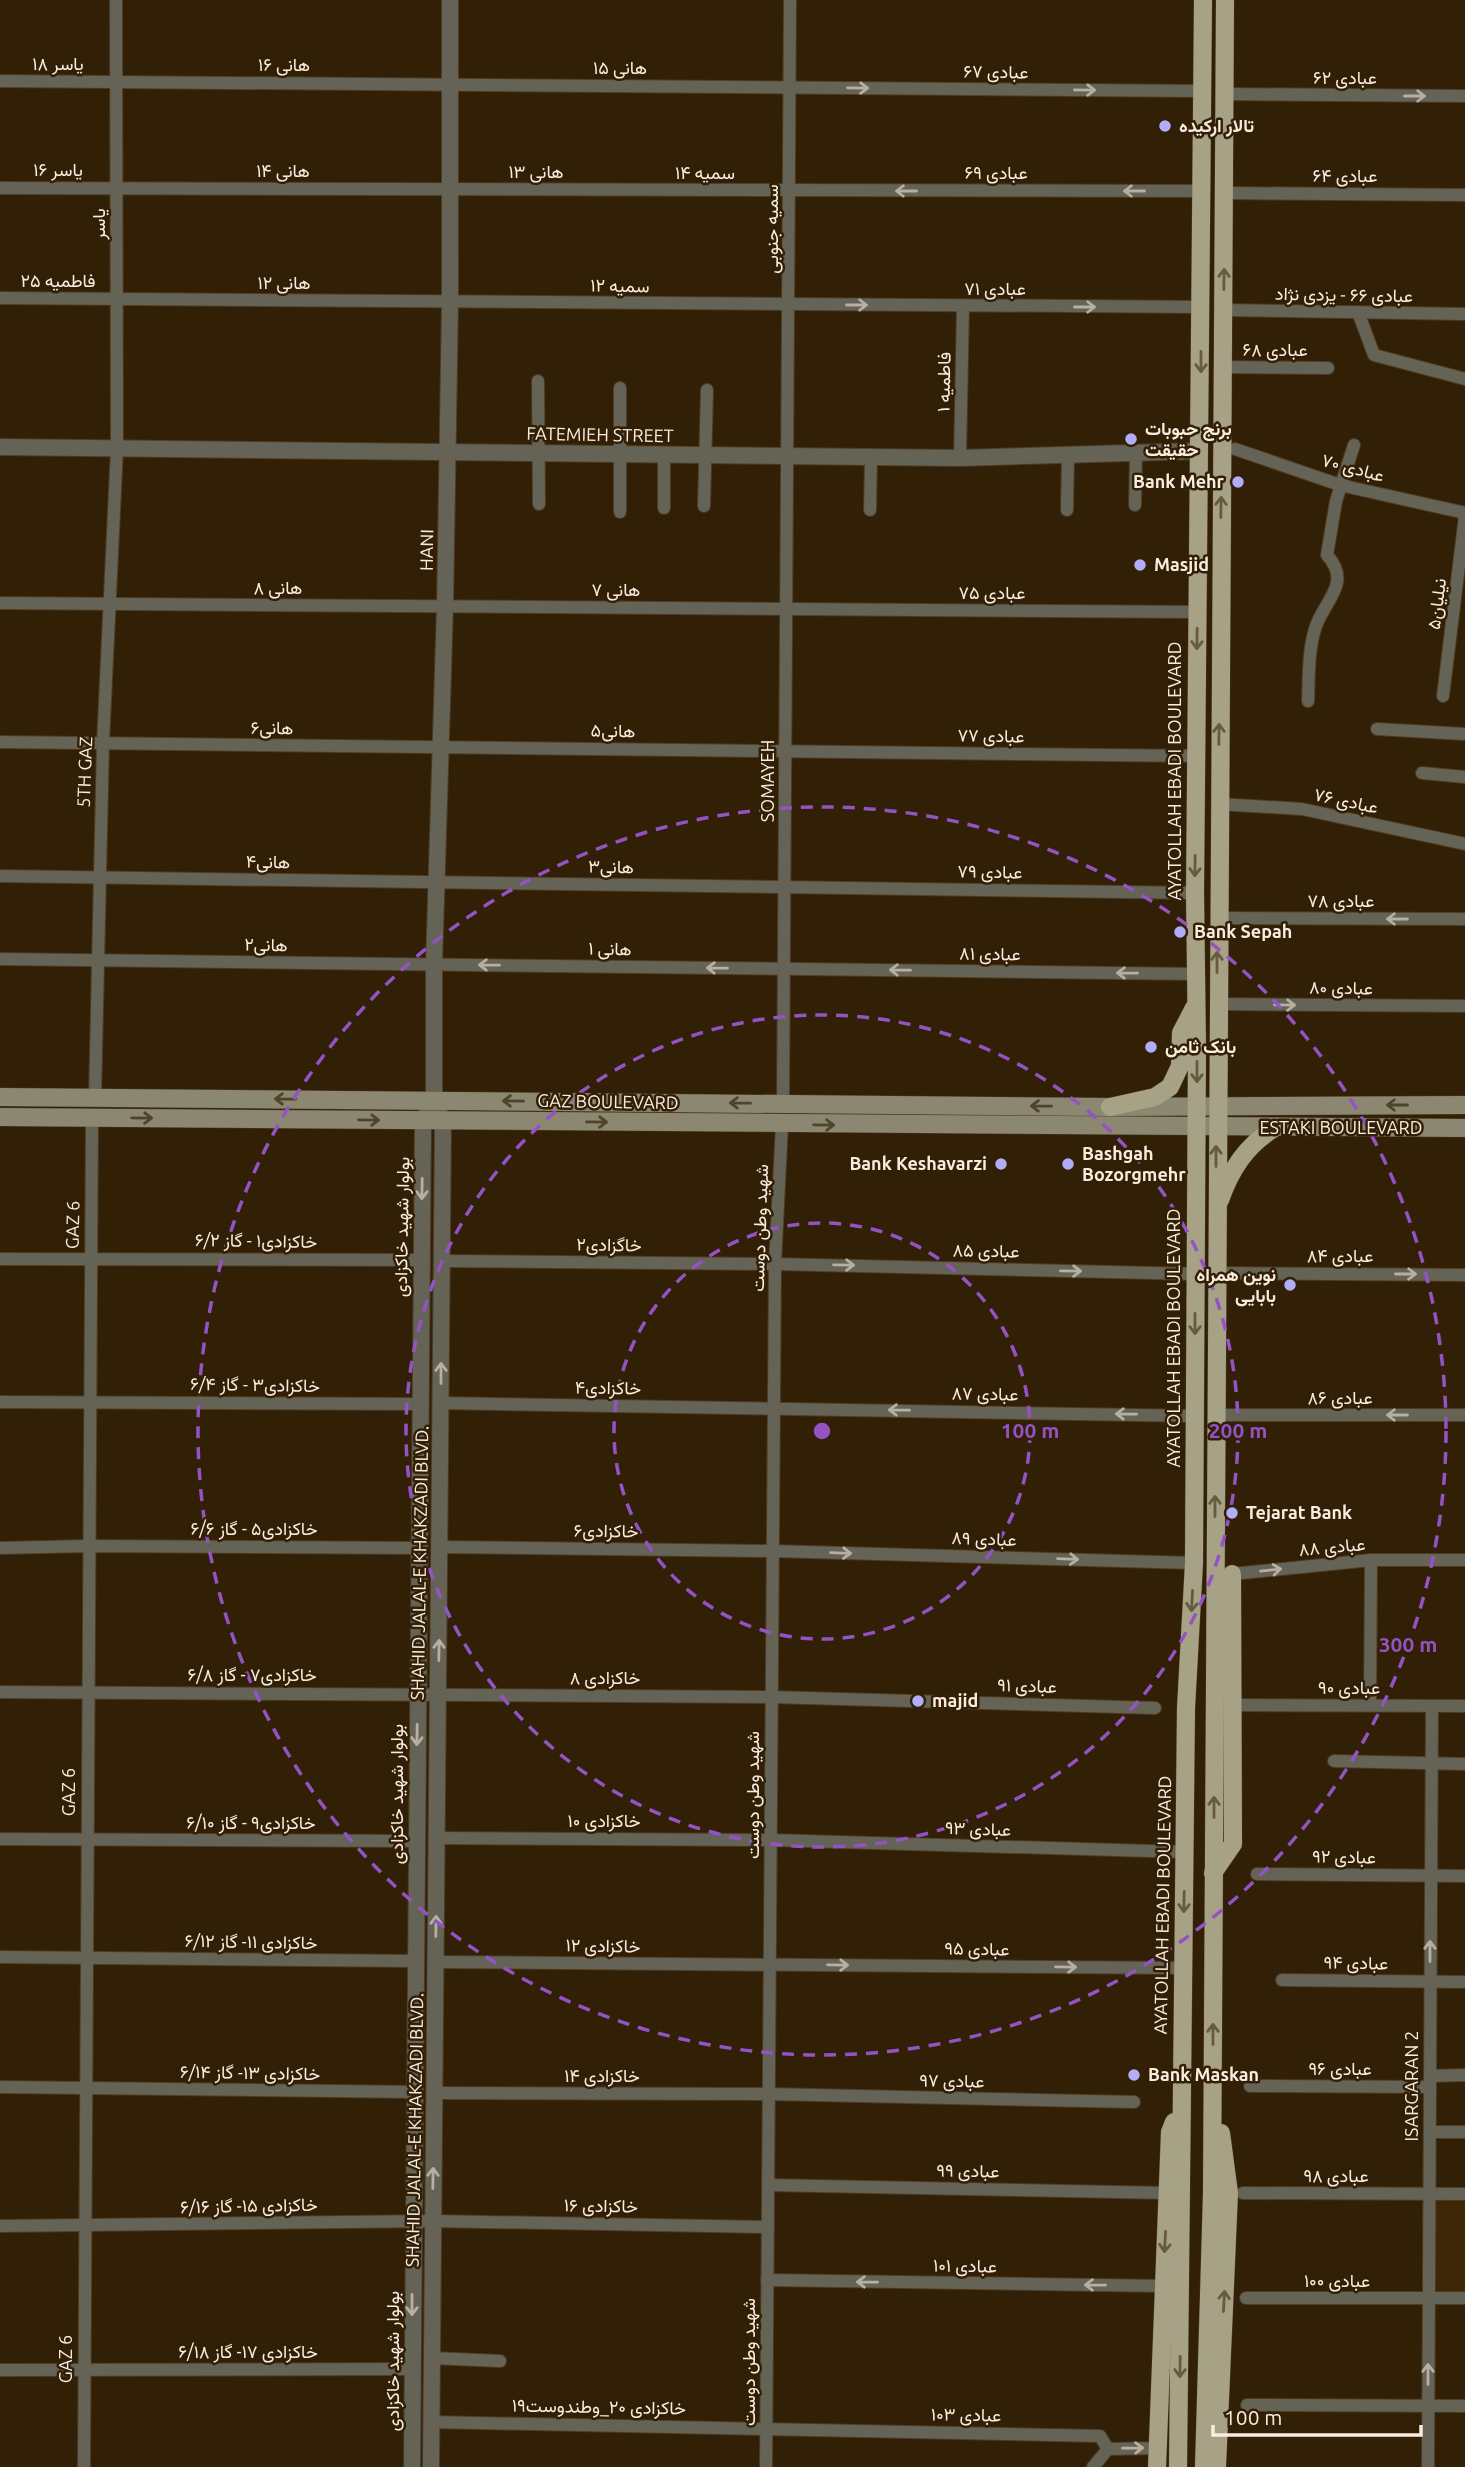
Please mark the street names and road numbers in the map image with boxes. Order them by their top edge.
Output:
street label: یاسر ۱۸ [32,53,84,75]
street label: هانی ۱۶ [258,54,310,76]
street label: هانی ۱۵ [593,57,647,79]
street label: عبادی ۶۷ [963,60,1029,84]
street label: عبادی ۶۲ [1313,67,1377,89]
street label: یاسر ۱۶ [33,159,83,181]
street label: هانی ۱۴ [256,160,310,182]
street label: هانی ۱۳ [508,161,564,183]
street label: سمیه ۱۴ [675,162,735,183]
street label: عبادی ۶۹ [964,162,1028,184]
street label: عبادی ۶۴ [1313,165,1377,187]
street label: سمیه جنوبی [761,184,783,274]
street label: یاسر [88,208,110,241]
street label: فاطمیه ۲۵ [20,270,96,291]
street label: هانی ۱۲ [258,272,310,294]
street label: سمیه ۱۲ [590,274,650,297]
street label: عبادی ۷۱ [964,278,1026,300]
street label: عبادی ۶۶ - یزدی نژاد [1275,283,1413,307]
street label: عبادی ۶۸ [1242,339,1308,361]
street label: فاطمیه ۱ [932,352,955,412]
street label: FATEMIEH STREET [526,423,674,445]
street label: عبادی ۷۰ [1319,449,1387,487]
street label: HANI [416,529,436,571]
street label: هانی ۸ [254,577,302,599]
street label: نیلیان۵ [1423,577,1450,631]
street label: هانی ۷ [592,579,640,601]
street label: عبادی ۷۵ [959,582,1026,604]
street label: AYATOLLAH EBADI BOULEVARD [1164,642,1184,900]
street label: هانی۶ [250,717,294,739]
street label: هانی۵ [590,720,636,742]
street label: عبادی ۷۷ [957,724,1025,748]
street label: 5TH GAZ [73,736,95,808]
street label: SOMAYEH [757,740,777,822]
street label: عبادی ۷۶ [1312,783,1380,819]
street label: هانی۴ [246,851,290,873]
street label: هانی۳ [588,856,634,878]
street label: عبادی ۷۹ [957,860,1023,884]
street label: عبادی ۷۸ [1308,890,1374,912]
street label: هانی۲ [244,934,288,956]
street label: هانی ۱ [588,938,632,960]
street label: عبادی ۸۱ [959,942,1021,966]
street label: عبادی ۸۰ [1309,976,1373,1000]
street label: GAZ BOULEVARD [537,1090,679,1112]
street label: ESTAKI BOULEVARD [1259,1117,1423,1137]
street label: بولوار شهید خاکزادی [390,1157,414,1297]
street label: شهید وطن دوست [747,1164,773,1292]
street label: GAZ 6 [62,1201,82,1249]
street label: AYATOLLAH EBADI BOULEVARD [1163,1209,1183,1467]
street label: خاکزادی۱ - گاز ۶/۲ [195,1229,317,1253]
street label: خاگزادی۲ [576,1233,642,1257]
street label: عبادی ۸۵ [952,1239,1020,1263]
street label: عبادی ۸۴ [1307,1245,1373,1267]
street label: خاکزادی۳ - گاز ۶/۴ [190,1373,320,1397]
street label: خاکزادی۴ [575,1376,641,1400]
street label: عبادی ۸۷ [951,1382,1019,1406]
street label: عبادی ۸۶ [1307,1387,1373,1409]
street label: SHAHID JALAL-E KHAKZADI BLVD. [407,1426,431,1700]
street label: خاکزادی۵ - گاز ۶/۶ [190,1518,318,1540]
street label: خاکزادی۶ [573,1519,639,1543]
street label: عبادی ۸۹ [951,1527,1017,1551]
street label: عبادی ۸۸ [1298,1533,1366,1561]
street label: خاکزادی۷ - گاز ۶/۸ [187,1664,317,1686]
street label: خاکزادی ۸ [570,1667,640,1689]
street label: عبادی ۹۱ [997,1674,1057,1698]
street label: عبادی ۹۰ [1318,1677,1380,1699]
street label: بولوار شهید خاکزادی [386,1724,408,1864]
street label: شهید وطن دوست [742,1731,764,1859]
street label: GAZ 6 [58,1768,78,1816]
street label: AYATOLLAH EBADI BOULEVARD [1150,1775,1174,2035]
street label: خاکزادی ۱۰ [568,1810,640,1832]
street label: خاکزادی۹ - گاز ۶/۱۰ [186,1812,316,1834]
street label: عبادی ۹۳ [944,1817,1012,1841]
street label: عبادی ۹۲ [1312,1845,1376,1869]
street label: خاکزادی ۱۱- گاز ۶/۱۲ [184,1930,318,1954]
street label: خاکزادی ۱۲ [565,1934,641,1958]
street label: عبادی ۹۵ [944,1937,1010,1961]
street label: عبادی ۹۴ [1323,1951,1389,1975]
street label: SHAHID JALAL-E KHAKZADI BLVD. [402,1993,426,2267]
street label: ISARGARAN 2 [1401,2030,1421,2142]
street label: عبادی ۹۶ [1308,2058,1372,2080]
street label: خاکزادی ۱۳- گاز ۶/۱۴ [180,2061,320,2085]
street label: خاکزادی ۱۴ [564,2065,640,2087]
street label: عبادی ۹۷ [919,2069,985,2093]
street label: عبادی ۹۹ [936,2159,1000,2183]
street label: عبادی ۹۸ [1303,2165,1369,2187]
street label: خاکزادی ۱۵- گاز ۶/۱۶ [180,2194,318,2218]
street label: خاکزادی ۱۶ [564,2194,638,2218]
street label: عبادی ۱۰۱ [933,2254,997,2278]
street label: عبادی ۱۰۰ [1304,2270,1370,2292]
street label: بولوار شهید خاکزادی [382,2291,404,2431]
street label: شهید وطن دوست [738,2298,760,2426]
street label: GAZ 6 [55,2335,75,2383]
street label: خاکزادی ۱۷- گاز ۶/۱۸ [178,2341,318,2363]
street label: خاکزادی ۲۰_وطندوست۱۹ [512,2394,686,2420]
street label: عبادی ۱۰۳ [931,2403,1001,2427]

